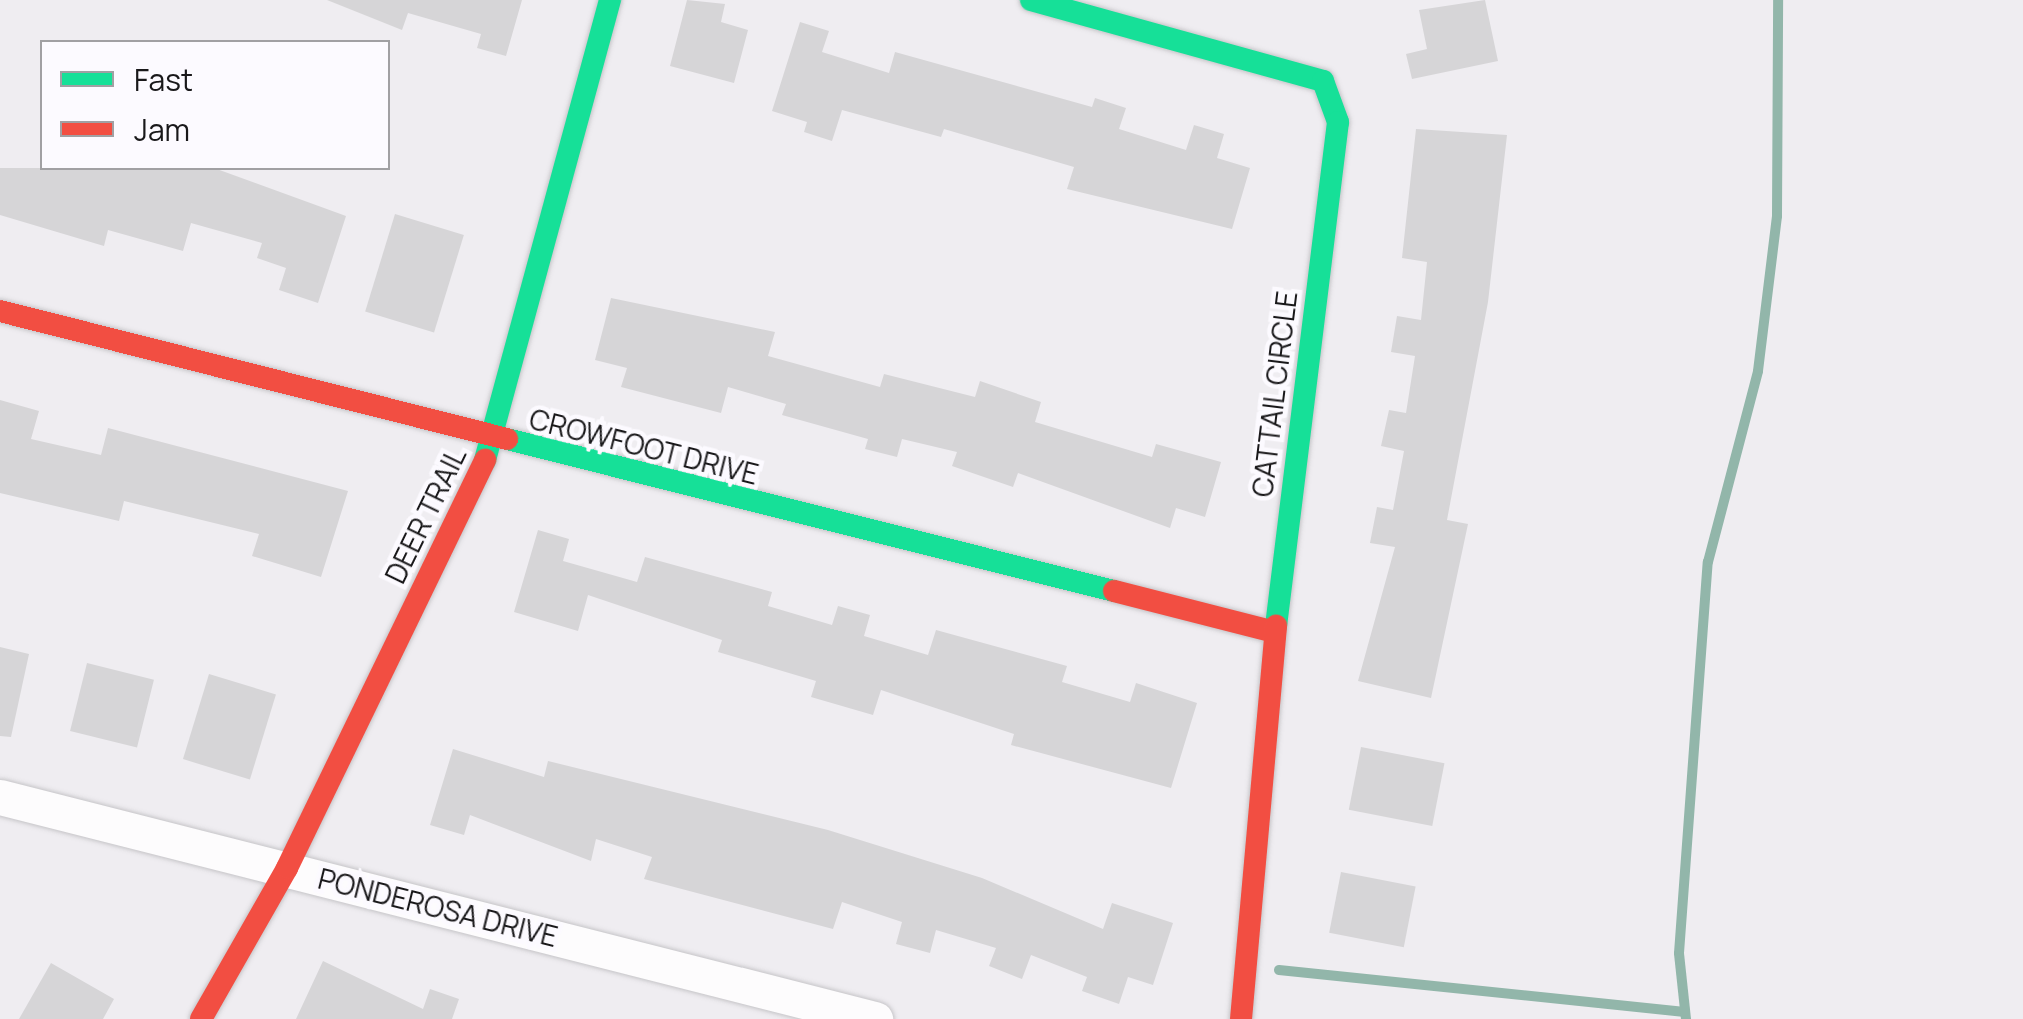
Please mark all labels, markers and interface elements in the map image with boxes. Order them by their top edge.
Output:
legend [40,40,390,170]
text: Fast [134,59,193,100]
text: Jam [134,109,190,150]
street label: CATTAIL CIRCLE [1245,288,1303,500]
street label: CROWFOOT DRIVE [526,401,762,491]
street label: DEER TRAIL [378,442,472,588]
street label: PONDEROSA DRIVE [315,861,561,953]

